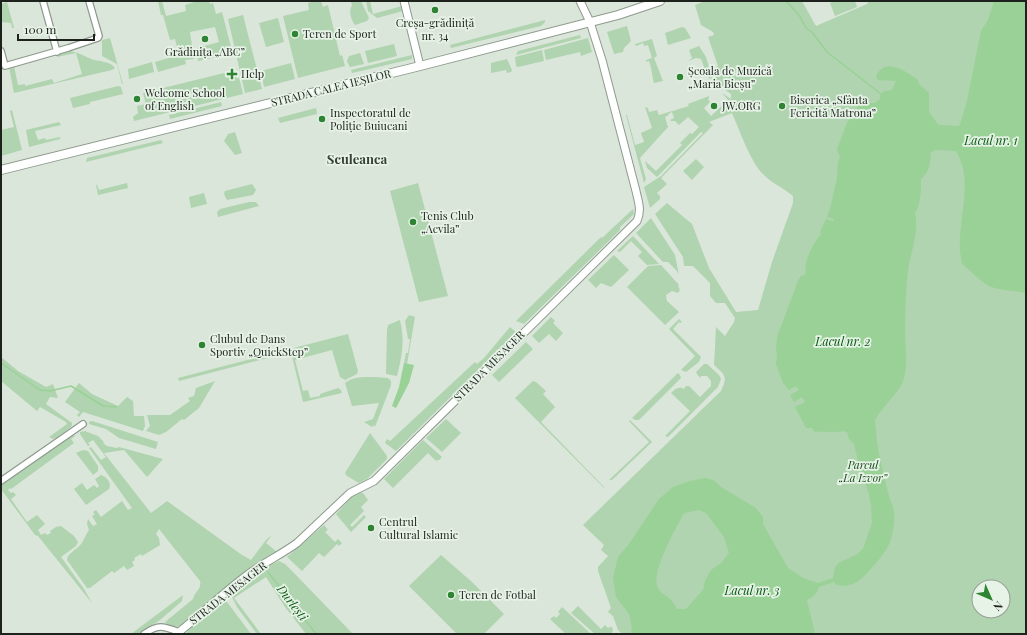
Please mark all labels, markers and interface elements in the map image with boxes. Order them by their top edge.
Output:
marker: Creșa-grădiniță nr. 34 [430,5,440,15]
place label: Creșa-grădiniță nr. 34 [396,15,475,43]
scale bar [18,16,94,42]
text: 100 m [24,21,57,37]
place label: Teren de Sport [303,26,376,41]
marker: Teren de Sport [290,29,300,39]
marker: Grădinița „ABC” [200,34,210,44]
place label: Grădinița „ABC” [165,44,245,59]
place label: Școala de Muzică „Maria Bieșu” [688,63,772,91]
street label: STRADA CALEA IEȘILOR [269,65,393,110]
place label: Help [241,66,264,81]
marker: Help [226,68,238,80]
marker: Școala de Muzică „Maria Bieșu” [675,72,685,82]
place label: Welcome School of English [144,85,225,113]
place label: Biserica „Sfânta Fericită Matrona” [790,92,876,120]
marker: Welcome School of English [132,94,142,104]
place label: JW.ORG [721,98,761,113]
marker: JW.ORG [709,101,719,111]
marker: Biserica „Sfânta Fericită Matrona” [777,101,787,111]
place label: Inspectoratul de Poliție Buiucani [330,105,411,133]
marker: Inspectoratul de Poliție Buiucani [317,114,327,124]
water label: Lacul nr. 1 [963,132,1018,148]
district label: Sculeanca [327,150,387,167]
place label: Tenis Club „Acvila” [421,208,474,236]
marker: Tenis Club „Acvila” [408,217,418,227]
street label: STRADA MESAGER [450,326,528,404]
place label: Clubul de Dans Sportiv „QuickStep” [210,331,308,359]
water label: Lacul nr. 2 [814,333,871,349]
marker: Clubul de Dans Sportiv „QuickStep” [197,340,207,350]
park label: Parcul „La Izvor” [838,457,888,485]
place label: Centrul Cultural Islamic [379,514,458,542]
marker: Centrul Cultural Islamic [366,523,376,533]
street label: STRADA MESAGER [186,557,270,628]
north arrow [971,579,1011,619]
water label: Durlești [273,580,312,624]
water label: Lacul nr. 3 [723,582,780,598]
place label: Teren de Fotbal [459,587,536,602]
marker: Teren de Fotbal [446,590,456,600]
text: N [990,598,1007,615]

